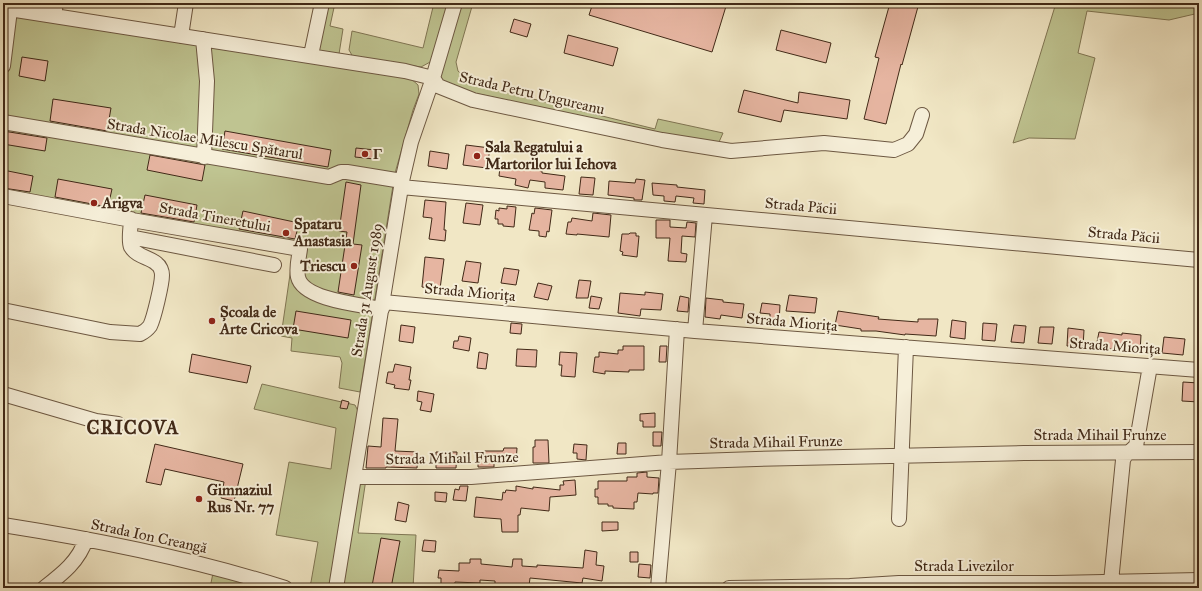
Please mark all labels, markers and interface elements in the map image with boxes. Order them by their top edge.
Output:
street label: Strada Petru Ungureanu [458,68,606,118]
street label: Strada Nicolae Milescu Spătarul [106,115,305,164]
place label: Sala Regatului a Martorilor lui Iehova [485,138,617,173]
place label: Г [373,145,383,163]
marker: Г [360,149,370,159]
marker: Sala Regatului a Martorilor lui Iehova [472,151,482,161]
place label: Arigva [101,194,143,213]
street label: Strada Păcii [764,194,838,218]
marker: Arigva [89,198,99,208]
street label: Strada Tineretului [158,198,272,236]
place label: Spataru Anastasia [293,215,352,250]
street label: Strada 31 August 1989 [348,222,386,358]
street label: Strada Păcii [1087,223,1161,247]
marker: Spataru Anastasia [281,228,291,238]
place label: Triescu [299,257,346,275]
marker: Triescu [349,261,359,271]
street label: Strada Miorița [424,279,517,305]
place label: Școala de Arte Cricova [219,303,298,338]
street label: Strada Miorița [746,309,839,335]
marker: Școala de Arte Cricova [207,316,217,326]
street label: Strada Miorița [1069,334,1162,358]
district label: CRICOVA [87,416,179,439]
street label: Strada Mihail Frunze [1033,426,1167,444]
street label: Strada Mihail Frunze [709,432,843,452]
street label: Strada Mihail Frunze [385,448,519,468]
place label: Gimnaziul Rus Nr. 77 [207,481,274,516]
marker: Gimnaziul Rus Nr. 77 [194,494,204,504]
street label: Strada Ion Creangă [89,515,209,557]
street label: Strada Livezilor [914,557,1014,575]

